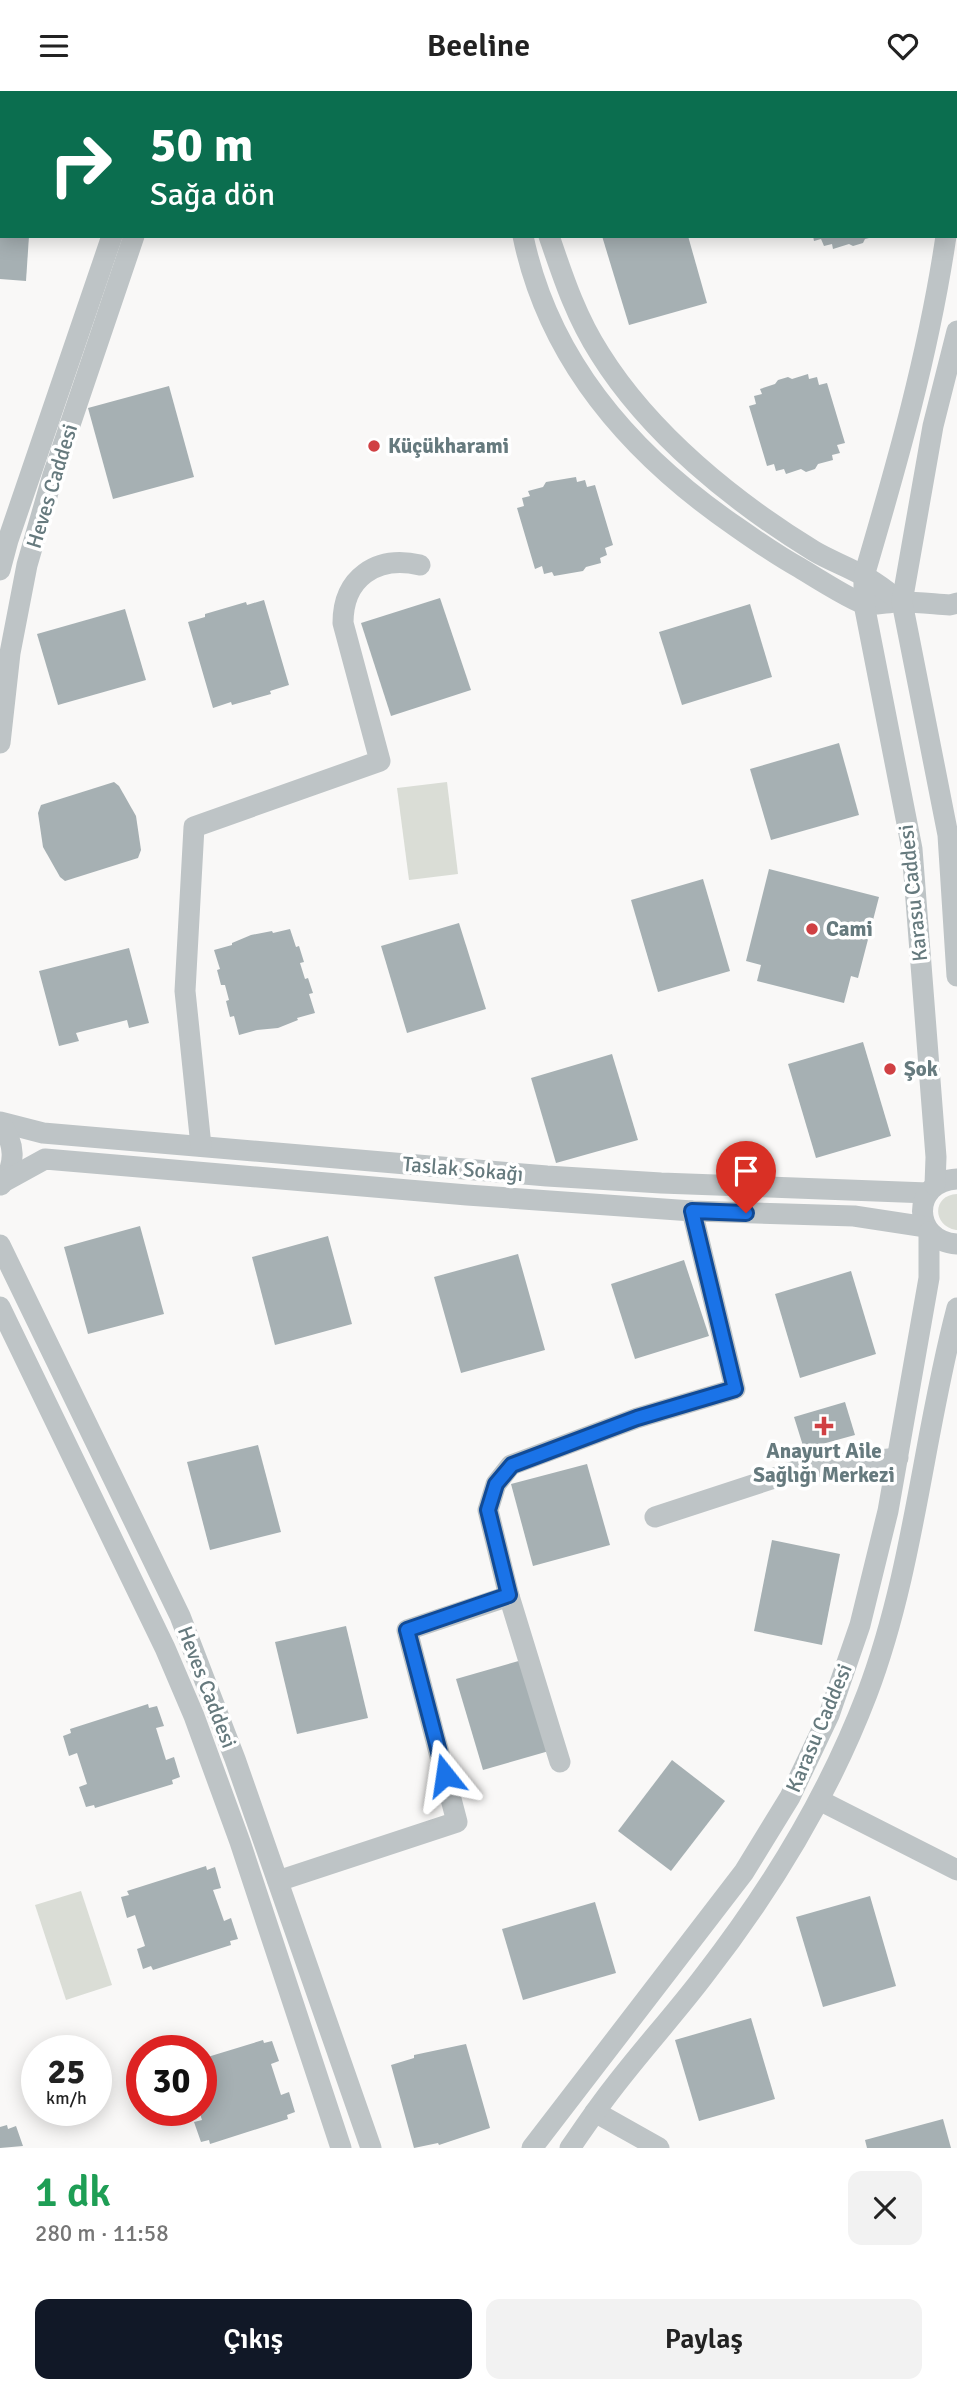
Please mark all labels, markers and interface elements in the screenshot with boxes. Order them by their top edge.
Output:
text: Beeline [427,26,530,65]
icon: menu [35,27,73,65]
icon: heart [884,27,922,65]
text: 50 m [150,115,253,175]
icon: right [35,119,126,210]
text: Sağa dön [150,175,275,214]
street label: Heves Caddesi [21,421,83,551]
place label: Küçükharami [388,433,509,459]
marker: Küçükharami [366,438,382,454]
street label: Karasu Caddesi [893,823,933,963]
place label: Cami [826,916,873,942]
marker: Cami [804,921,820,937]
place label: Şok [904,1056,938,1082]
marker: Şok [882,1061,898,1077]
pin [716,1141,776,1213]
street label: Taslak Sokağı [402,1151,524,1187]
icon: arrive [727,1152,765,1190]
marker: Anayurt Aile Sağlığı Merkezi [814,1416,834,1436]
place label: Anayurt Aile Sağlığı Merkezi [753,1438,895,1488]
street label: Heves Caddesi [172,1622,242,1752]
street label: Karasu Caddesi [780,1660,858,1796]
position arrow [408,1738,482,1812]
speed limit sign: 30 [126,2035,217,2126]
text: 25 [48,2050,85,2093]
text: km/h [46,2087,87,2109]
text: 1 dk [35,2167,111,2218]
button: close [848,2171,922,2245]
text: 280 m · 11:58 [35,2219,169,2248]
button: Çıkış [35,2299,472,2379]
button: Paylaş [486,2299,922,2379]

